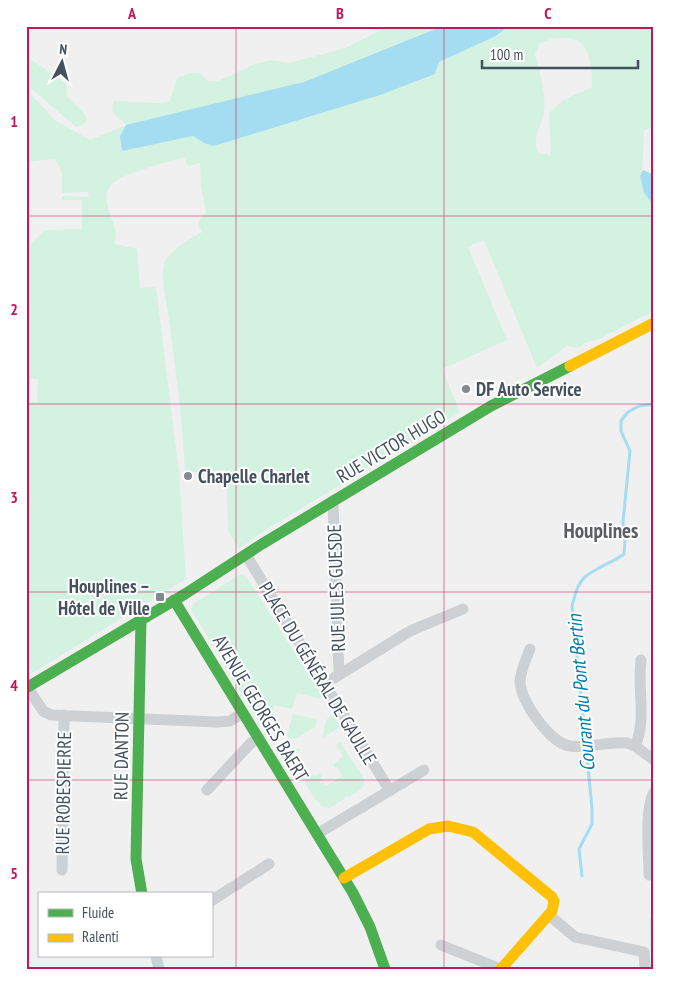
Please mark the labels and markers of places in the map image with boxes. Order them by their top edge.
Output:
place label: DF Auto Service [476,377,582,401]
marker: DF Auto Service [460,383,472,395]
place label: Chapelle Charlet [198,464,310,488]
marker: Chapelle Charlet [182,470,194,482]
place label: Houplines – Hôtel de Ville [58,574,150,620]
marker: Houplines – Hôtel de Ville [154,591,166,603]

